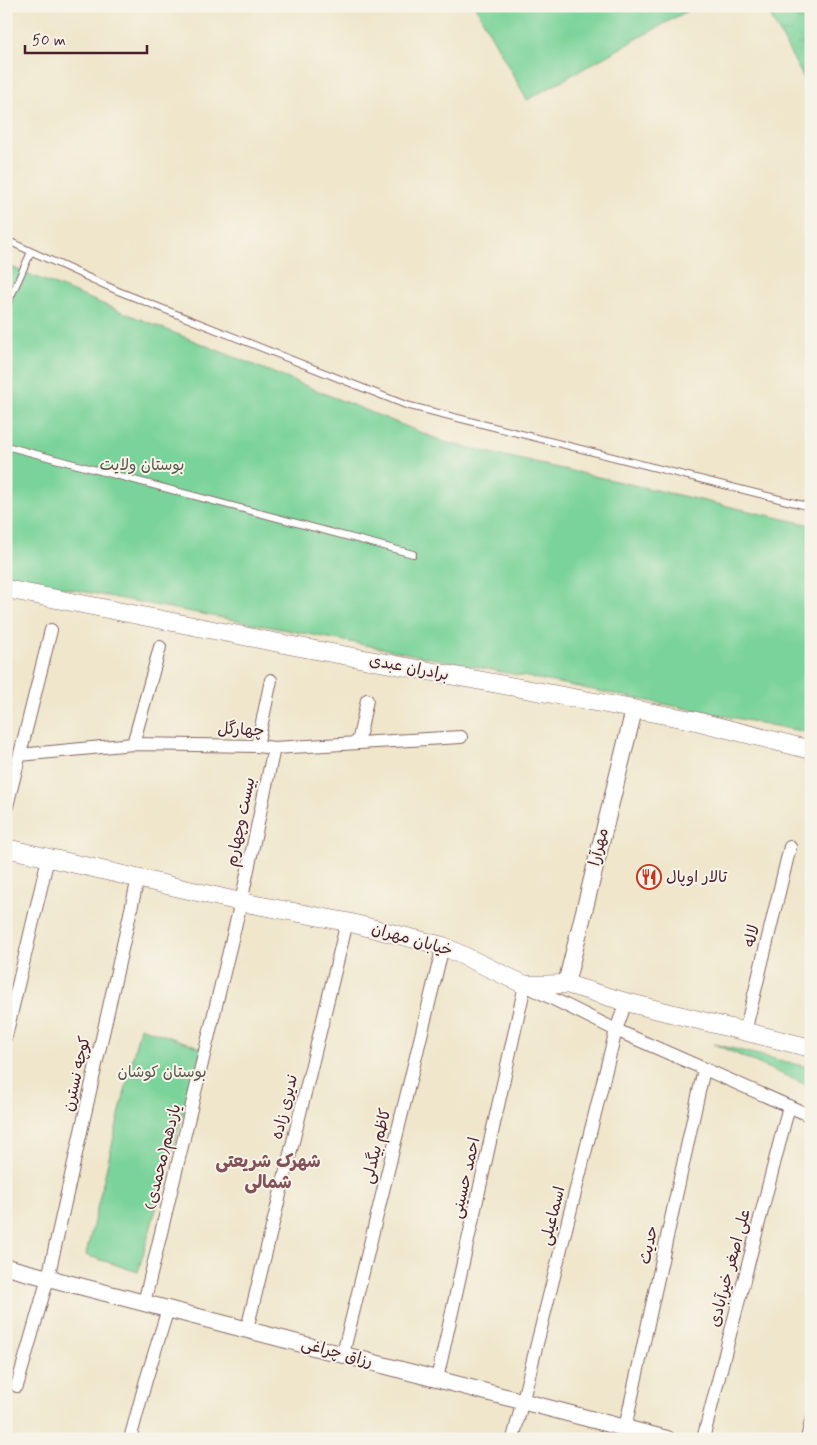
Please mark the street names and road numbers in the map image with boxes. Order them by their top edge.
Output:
street label: برادران عبدی [367,650,451,686]
street label: چهارگل [217,718,265,742]
street label: بیست وچهارم [221,775,262,869]
street label: مهرآرا [584,826,614,868]
street label: خیابان مهران [369,918,455,962]
street label: لاله [739,923,765,949]
street label: کوچه نسترن [58,1034,96,1114]
street label: ندیری زاده [267,1072,303,1142]
street label: یازدهم(محمدی) [140,1102,187,1212]
street label: کاظم بیگدلی [358,1106,397,1186]
street label: احمد حسینی [446,1135,486,1221]
street label: اسماعیلی [536,1184,570,1248]
street label: علی اصغر خیرآبادی [704,1207,756,1329]
street label: حدیث [635,1224,663,1266]
street label: رزاق چراغی [299,1333,375,1373]

